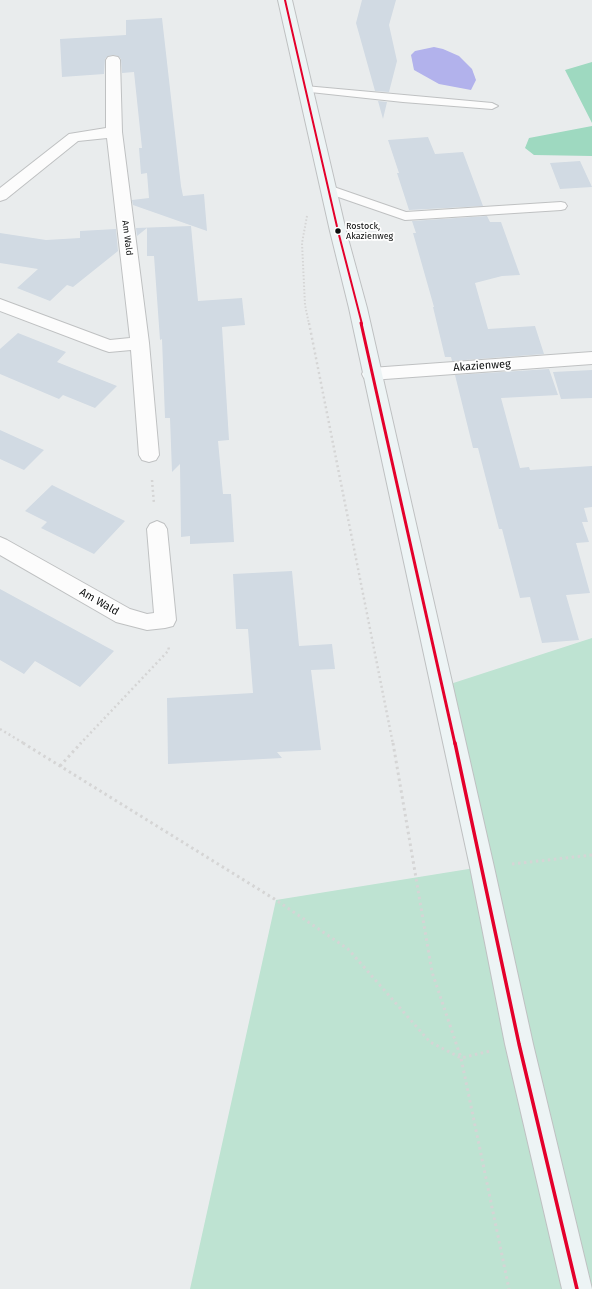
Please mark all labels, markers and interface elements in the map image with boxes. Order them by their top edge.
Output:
street label: Am Wald [119,220,135,256]
place label: Rostock, Akazienweg [346,221,393,242]
marker: Rostock, Akazienweg [333,226,343,236]
street label: Akazienweg [453,357,511,375]
street label: Am Wald [77,586,121,618]

